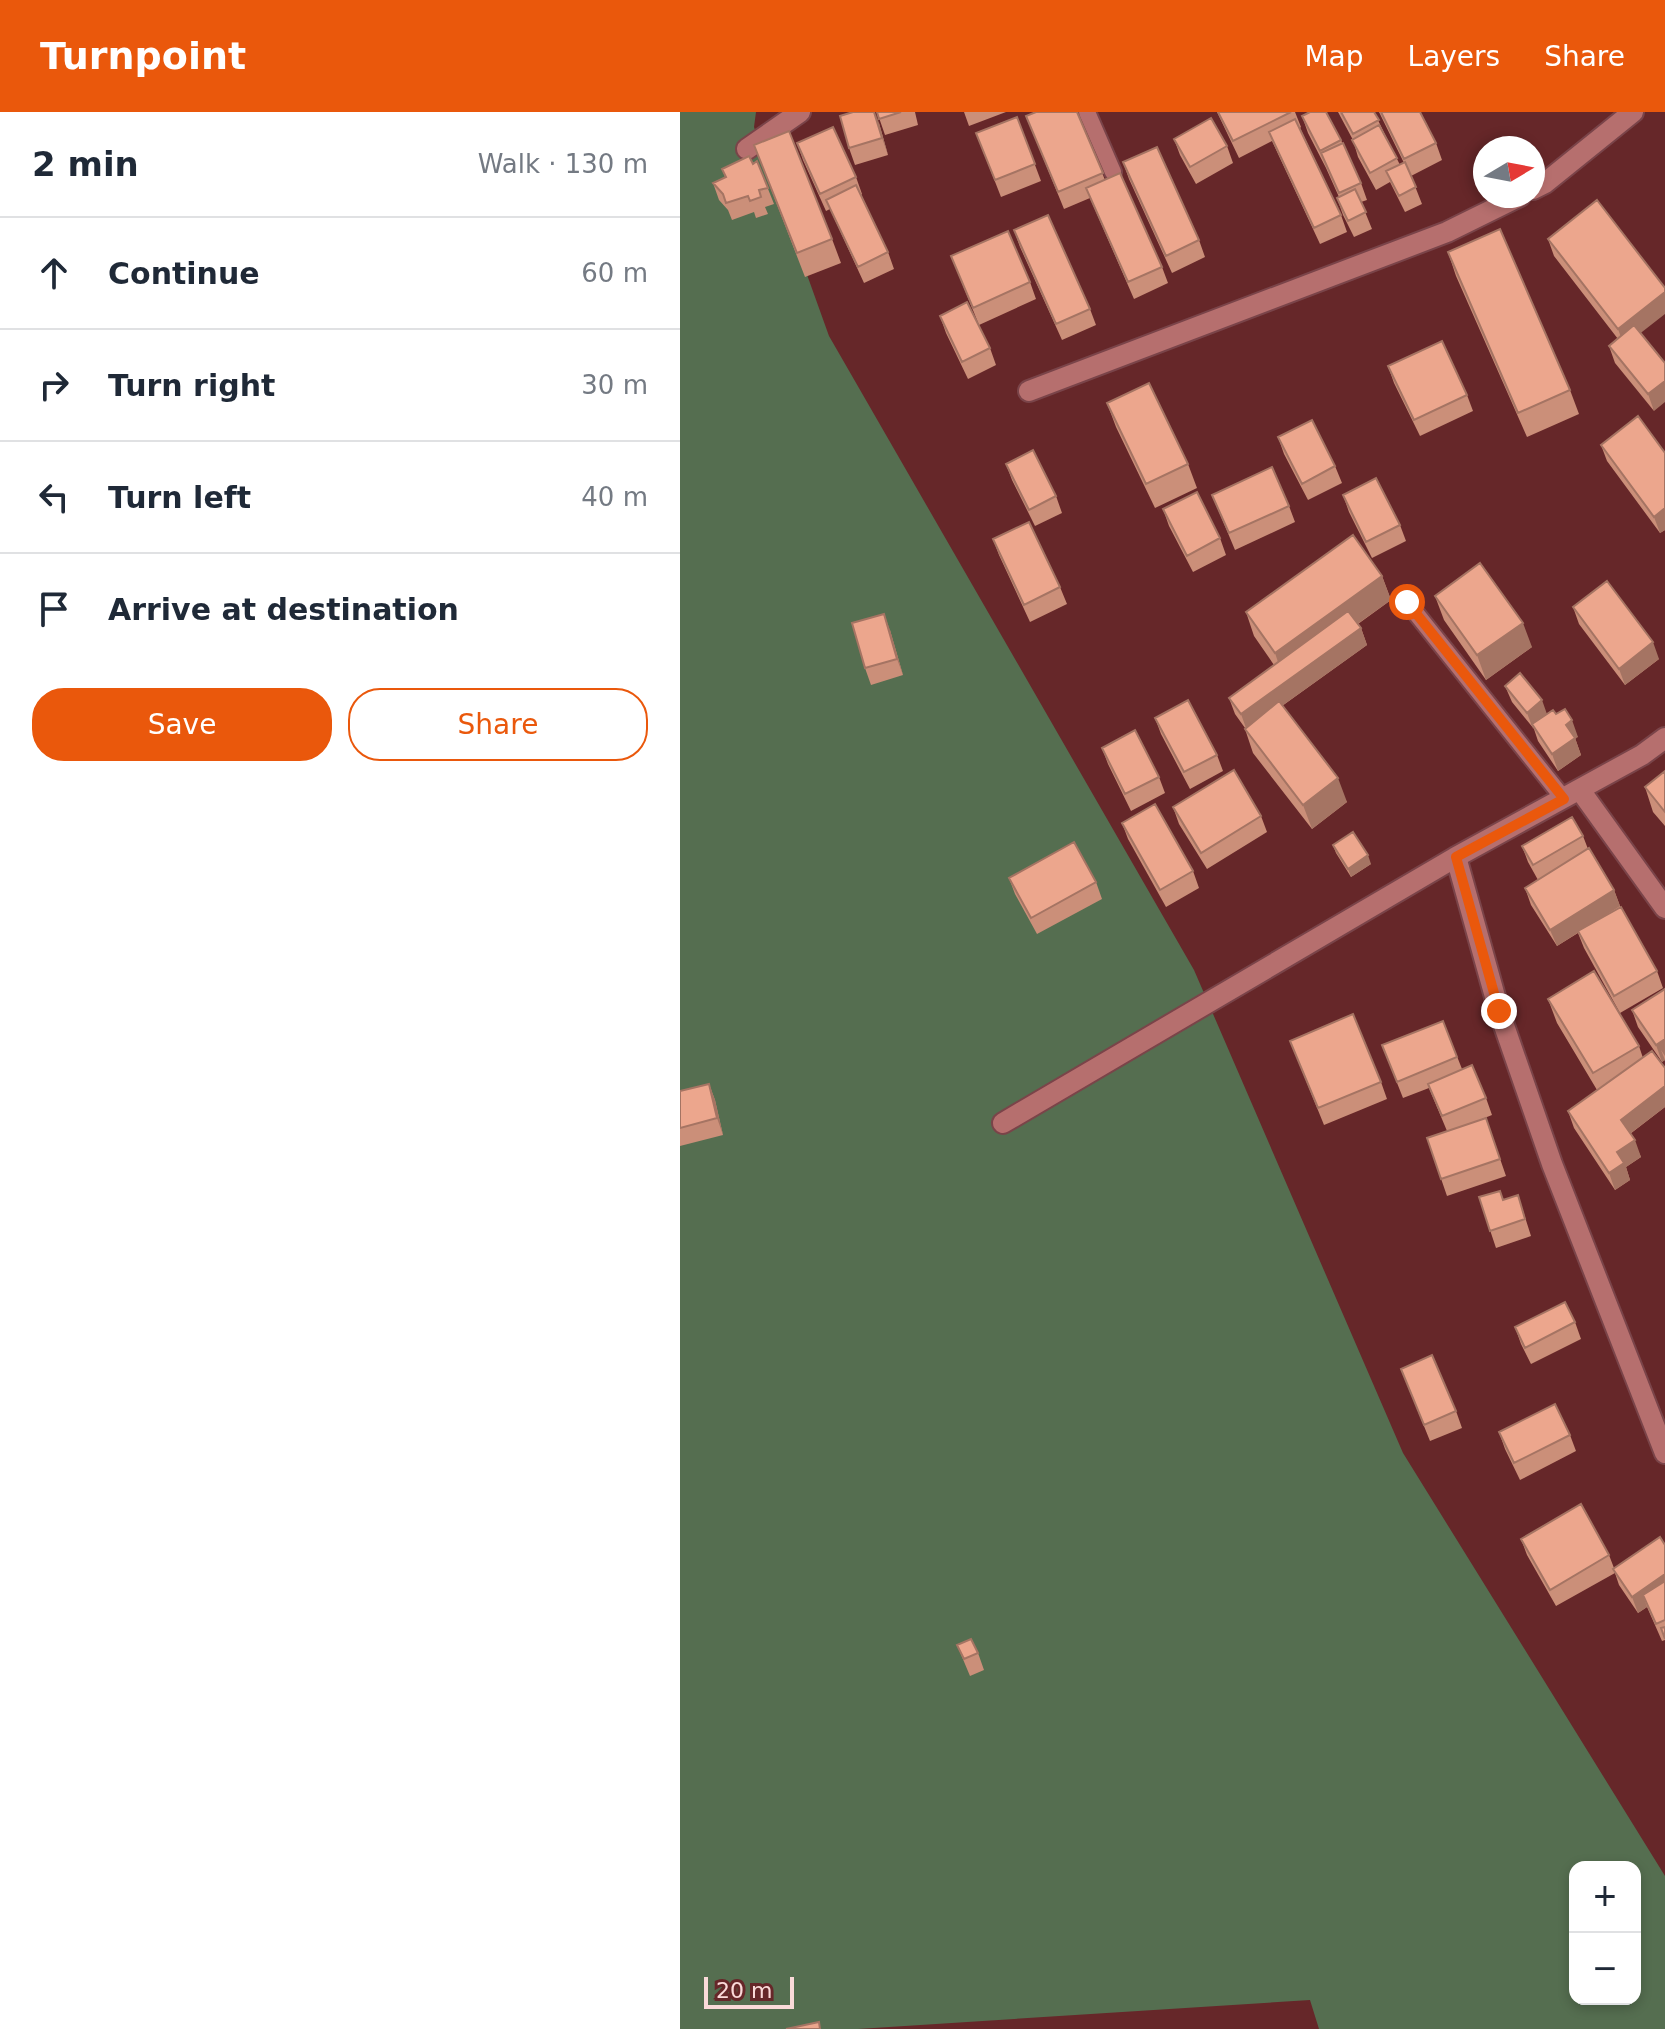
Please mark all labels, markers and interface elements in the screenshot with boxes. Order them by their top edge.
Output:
text: Turnpoint [40,34,246,78]
text: Map [1304,40,1364,73]
text: Layers [1408,40,1500,73]
text: Share [1544,40,1625,73]
north arrow [1473,136,1545,208]
text: 2 min [32,144,139,184]
text: Walk · 130 m [478,149,648,179]
icon: ahead [32,251,76,295]
text: Continue [108,256,260,291]
text: 60 m [581,258,648,288]
icon: right [32,363,76,407]
text: Turn right [108,368,275,403]
text: 30 m [581,370,648,400]
icon: left [32,475,76,519]
text: Turn left [108,480,251,515]
text: 40 m [581,482,648,512]
route start [1389,584,1425,620]
icon: arrive [32,587,76,631]
text: Arrive at destination [108,592,459,627]
button: Save [32,688,332,761]
button: Share [348,688,648,761]
route end [1481,993,1517,1029]
map controls [1569,1861,1641,2005]
button: + [1569,1861,1641,1933]
button: − [1569,1933,1641,2005]
scale bar [704,1973,794,2009]
text: 20 m [716,1978,772,2003]

